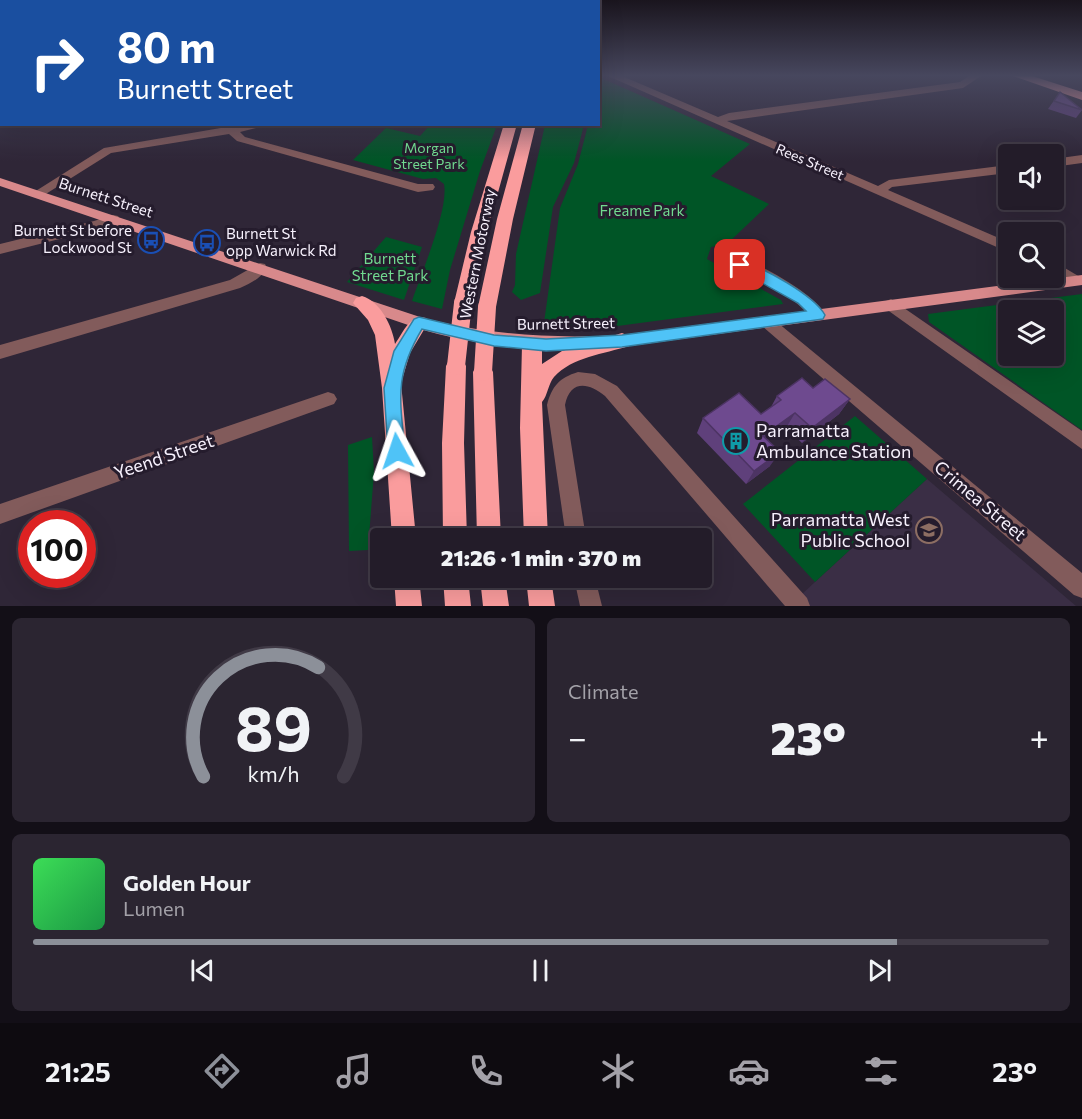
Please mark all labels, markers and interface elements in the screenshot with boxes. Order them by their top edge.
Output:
text: 80 m [117,20,216,72]
icon: right [18,24,96,102]
text: Burnett Street [117,72,293,105]
park label: Morgan Street Park [393,139,465,172]
street label: Rees Street [774,140,847,184]
map controls [998,144,1064,366]
button: sound [998,144,1064,210]
street label: Burnett Street [57,173,156,221]
street label: Western Motorway [456,187,498,320]
park label: Freame Park [599,201,685,219]
place label: Burnett St before Lockwood St [14,221,132,256]
button: search [998,222,1064,288]
place label: Burnett St opp Warwick Rd [226,224,336,259]
bus stop icon: Burnett St before Lockwood St [136,225,166,255]
bus stop icon: Burnett St opp Warwick Rd [192,228,222,258]
pin [714,239,765,290]
icon: arrive [723,248,756,281]
park label: Burnett Street Park [352,249,428,284]
button: layers [998,300,1064,366]
street label: Burnett Street [517,313,615,333]
position arrow [365,419,429,483]
place label: Parramatta Ambulance Station [756,419,911,462]
building icon: Parramatta Ambulance Station [721,426,751,456]
street label: Yeend Street [111,429,216,483]
street label: Crimea Street [930,455,1031,545]
place label: Parramatta West Public School [771,508,910,551]
speed limit sign: 100 [18,510,96,588]
school or university icon: Parramatta West Public School [914,515,944,545]
text: 21:26 · 1 min · 370 m [441,544,641,571]
text: Climate [568,679,638,703]
text: 89 [235,688,312,764]
text: 23° [770,709,846,764]
text: − [568,716,587,757]
text: + [1030,716,1049,757]
text: km/h [247,760,300,786]
text: Golden Hour [123,869,251,896]
text: Lumen [123,896,185,920]
icon: previous [186,954,219,987]
icon: pause [524,954,557,987]
icon: next [863,954,896,987]
icon: directions [201,1050,243,1092]
icon: music [333,1050,375,1092]
icon: phone [465,1050,507,1092]
icon: climate [597,1050,639,1092]
icon: car [728,1050,770,1092]
icon: filters [860,1050,902,1092]
text: 21:25 [45,1055,111,1088]
text: 23° [992,1055,1037,1088]

